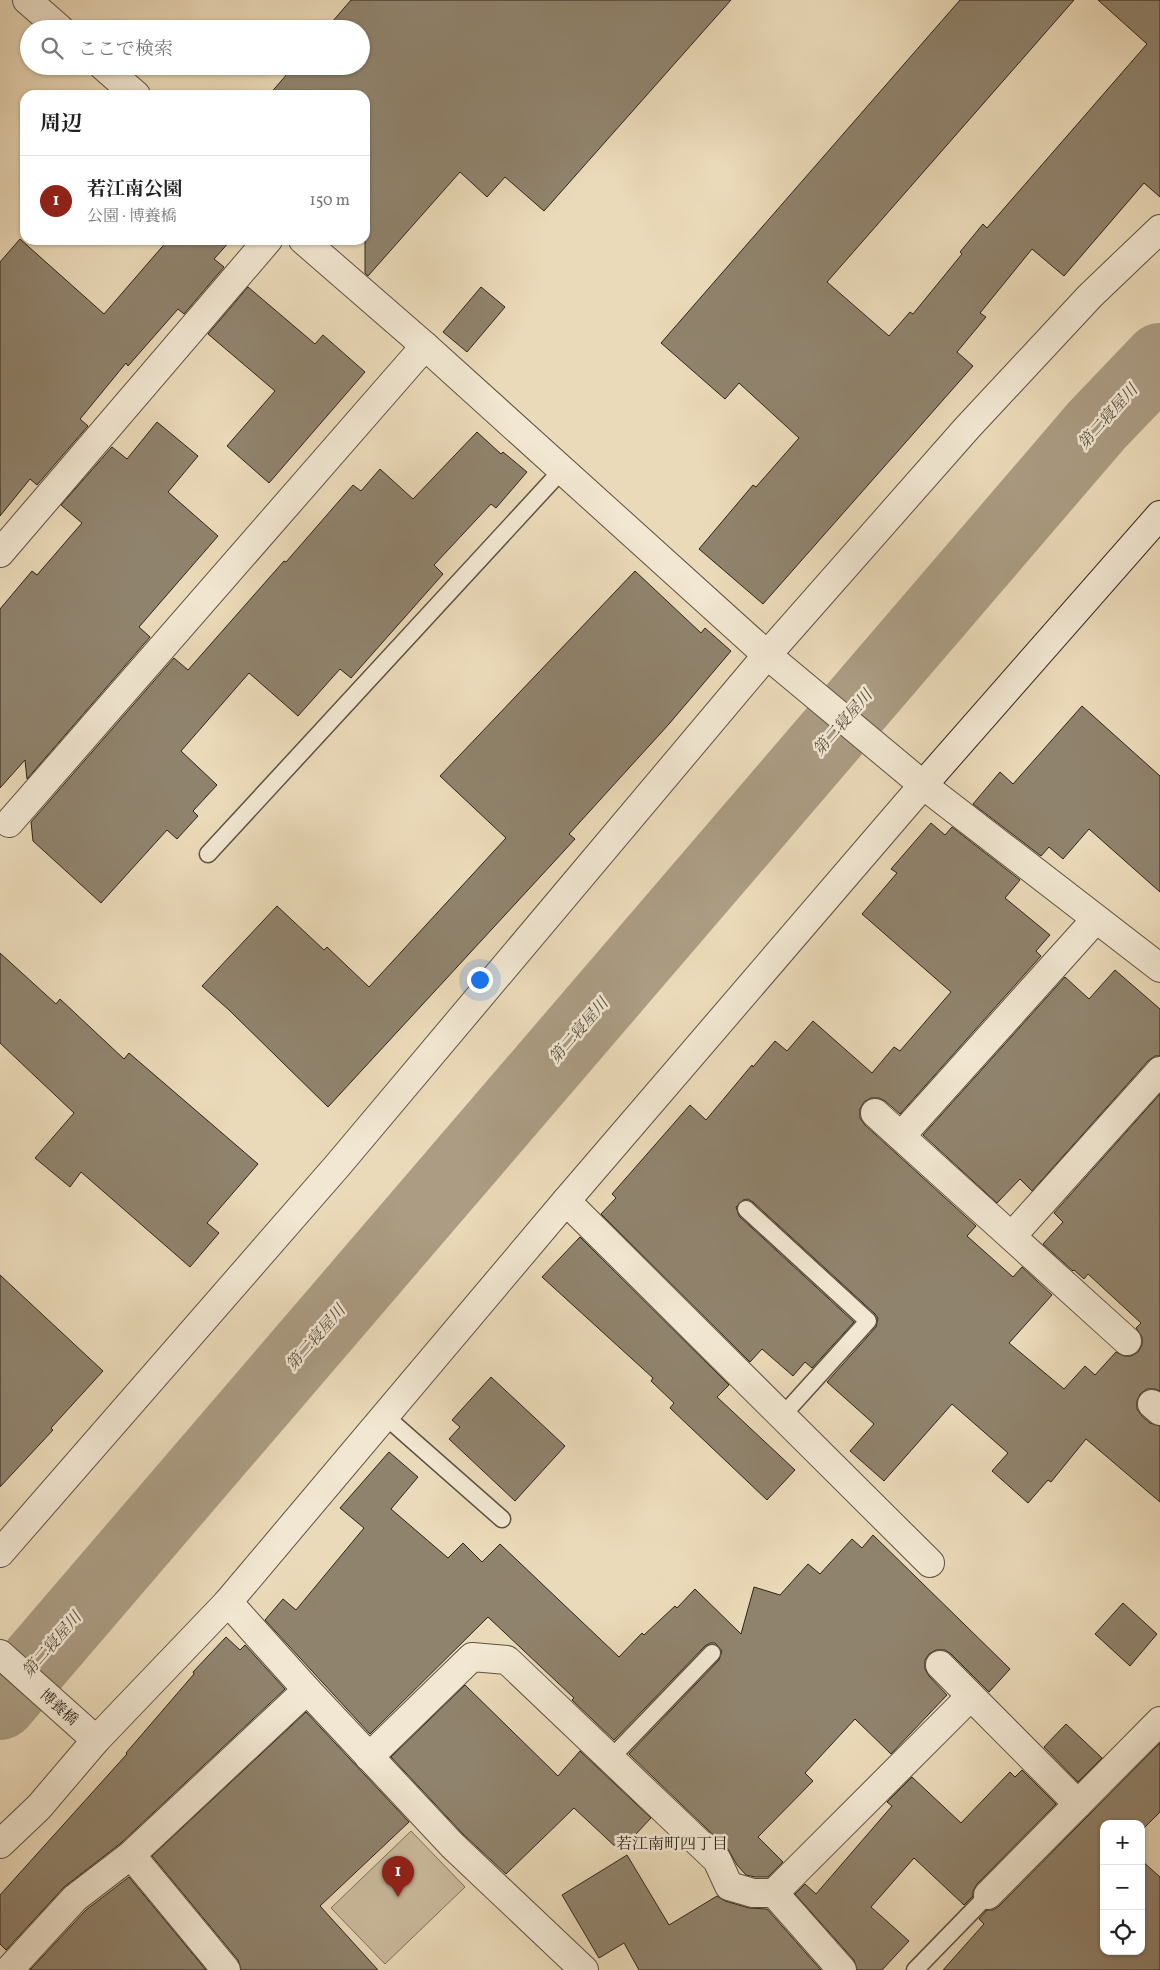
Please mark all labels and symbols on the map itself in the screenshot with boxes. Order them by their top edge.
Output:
water label: 第二寝屋川 [1074,379,1145,454]
water label: 第二寝屋川 [809,684,879,761]
your location [467,967,493,993]
water label: 第二寝屋川 [545,992,615,1069]
water label: 第二寝屋川 [282,1299,352,1376]
water label: 第二寝屋川 [18,1606,88,1683]
street label: 博養橋 [34,1685,82,1731]
district label: 若江南町四丁目 [616,1834,728,1856]
pin: 1 [382,1856,414,1897]

